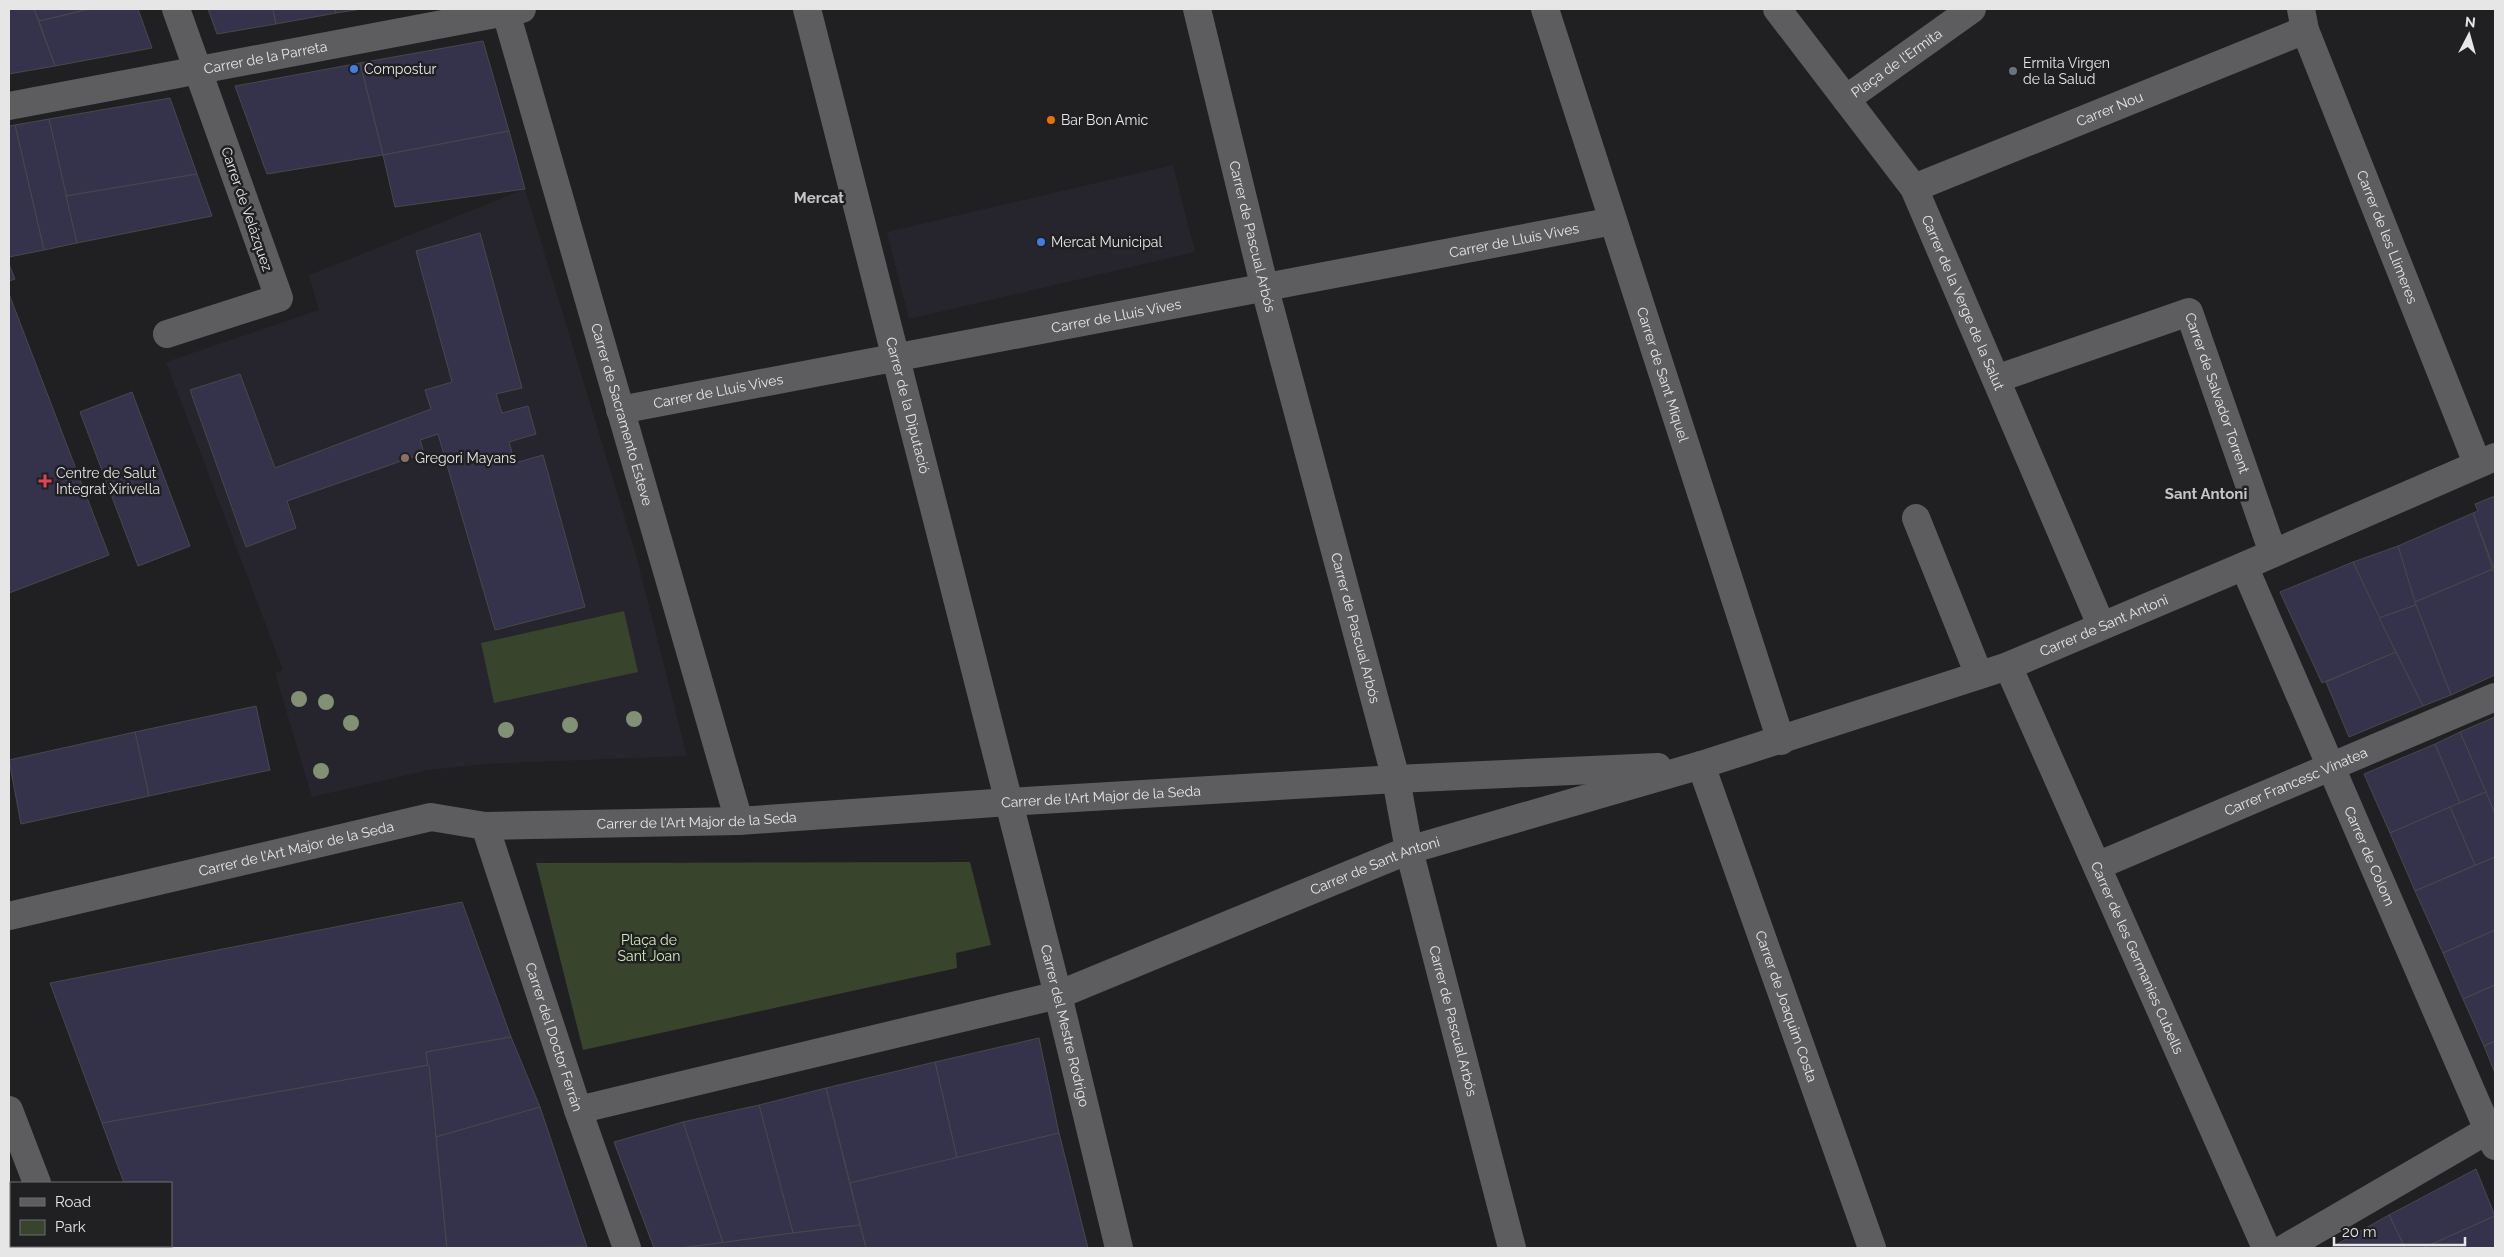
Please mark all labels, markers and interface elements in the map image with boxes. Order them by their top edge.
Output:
north arrow [2444,10,2494,60]
text: N [2464,14,2477,31]
street label: Plaça de l'Ermita [1848,25,1945,101]
street label: Carrer de la Parreta [202,38,328,77]
place label: Ermita Virgen de la Salud [2023,55,2110,87]
place label: Compostur [364,61,437,77]
marker: Compostur [348,63,360,75]
marker: Ermita Virgen de la Salud [2007,65,2019,77]
street label: Carrer Nou [2074,88,2145,130]
place label: Bar Bon Amic [1061,112,1148,128]
marker: Bar Bon Amic [1045,114,1057,126]
street label: Carrer de Velázquez [218,145,276,273]
street label: Carrer de Pascual Arbós [1226,159,1279,314]
street label: Carrer de les Llimeres [2354,168,2421,306]
district label: Mercat [794,189,844,207]
street label: Carrer de la Verge de la Salut [1919,213,2008,393]
street label: Carrer de Lluís Vives [1448,220,1580,261]
place label: Mercat Municipal [1051,234,1162,250]
marker: Mercat Municipal [1035,236,1047,248]
street label: Carrer de Lluís Vives [1050,296,1183,336]
street label: Carrer de Sant Miquel [1634,305,1692,444]
street label: Carrer de Salvador Torrent [2182,310,2253,476]
street label: Carrer de Sacramento Esteve [588,321,656,508]
street label: Carrer de la Diputació [883,335,933,475]
street label: Carrer de Lluís Vives [652,371,785,411]
place label: Gregori Mayans [415,450,516,466]
marker: Gregori Mayans [399,452,411,464]
place label: Centre de Salut Integrat Xirivella [56,465,160,497]
marker: Centre de Salut Integrat Xirivella [38,474,52,488]
district label: Sant Antoni [2165,485,2247,503]
street label: Carrer de Pascual Arbós [1328,551,1383,705]
street label: Carrer de Sant Antoni [2037,591,2170,660]
street label: Carrer Francesc Vinatea [2222,744,2370,819]
street label: Carrer de l'Art Major de la Seda [1001,783,1201,811]
street label: Carrer de Colom [2341,804,2398,908]
street label: Carrer de l'Art Major de la Seda [597,809,797,832]
street label: Carrer de l'Art Major de la Seda [197,818,395,879]
street label: Carrer de Sant Antoni [1308,834,1441,898]
street label: Carrer de les Germanies Cubells [2088,859,2187,1057]
street label: Carrer de Joaquim Costa [1752,928,1821,1084]
park label: Plaça de Sant Joan [618,932,680,964]
street label: Carrer del Mestre Rodrigo [1037,943,1093,1108]
street label: Carrer de Pascual Arbós [1426,944,1480,1098]
street label: Carrer del Doctor Ferrán [522,960,586,1114]
legend [10,1182,172,1247]
text: Road [55,1193,91,1211]
scale bar [2334,1214,2465,1246]
text: Park [55,1218,86,1236]
text: 20 m [2342,1223,2377,1241]

